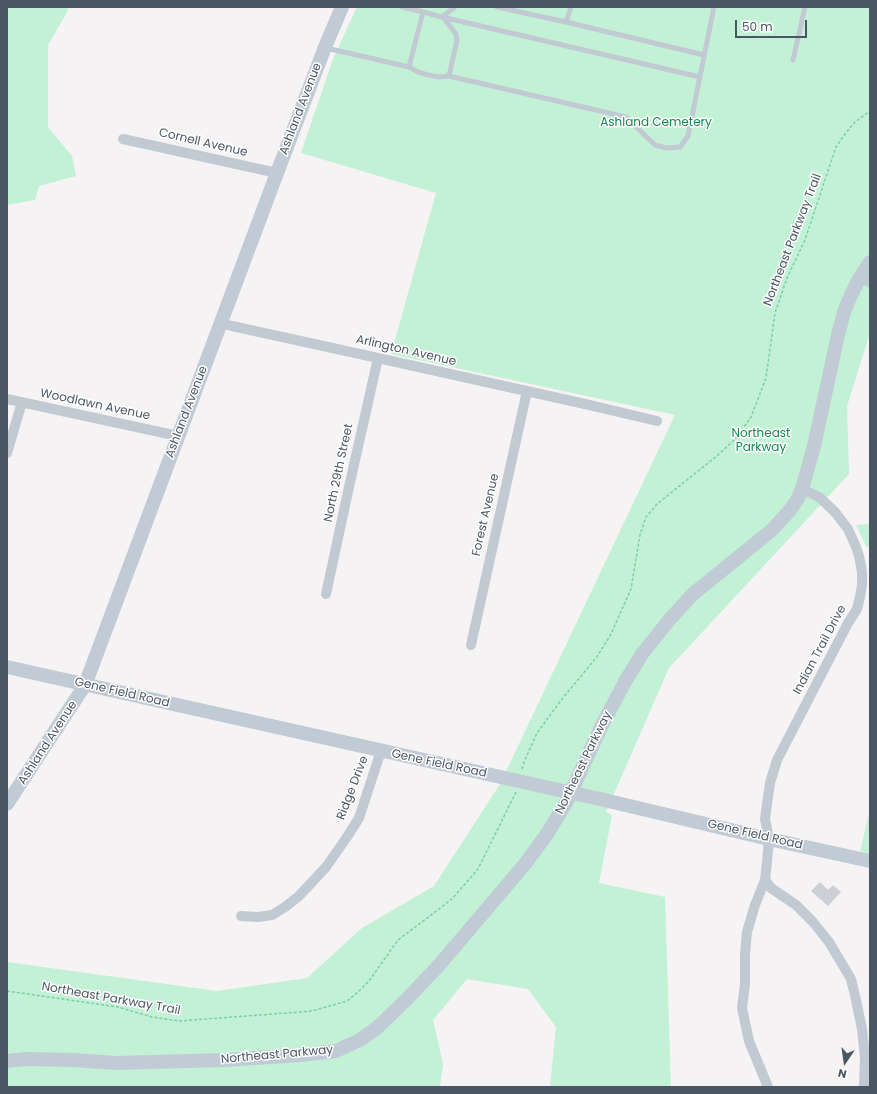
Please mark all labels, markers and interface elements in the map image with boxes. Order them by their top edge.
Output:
scale bar [737,12,809,38]
text: 50 m [742,18,773,35]
street label: Ashland Avenue [277,61,325,157]
park label: Ashland Cemetery [600,116,712,130]
street label: Cornell Avenue [157,126,249,160]
street label: Northeast Parkway Trail [761,172,825,308]
street label: Arlington Avenue [355,332,457,370]
street label: Ashland Avenue [163,364,211,460]
street label: Woodlawn Avenue [39,386,151,424]
street label: North 29th Street [321,422,357,524]
park label: Northeast Parkway [732,427,790,455]
street label: Forest Avenue [469,472,503,558]
street label: Indian Trail Drive [790,603,850,697]
street label: Gene Field Road [73,675,171,711]
street label: Ashland Avenue [16,698,80,788]
street label: Northeast Parkway [553,709,615,817]
street label: Gene Field Road [390,747,488,781]
street label: Ridge Drive [334,754,372,822]
street label: Gene Field Road [706,817,804,853]
street label: Northeast Parkway Trail [40,980,182,1018]
north arrow [825,1042,865,1082]
street label: Northeast Parkway [220,1043,334,1067]
text: N [836,1065,848,1082]

